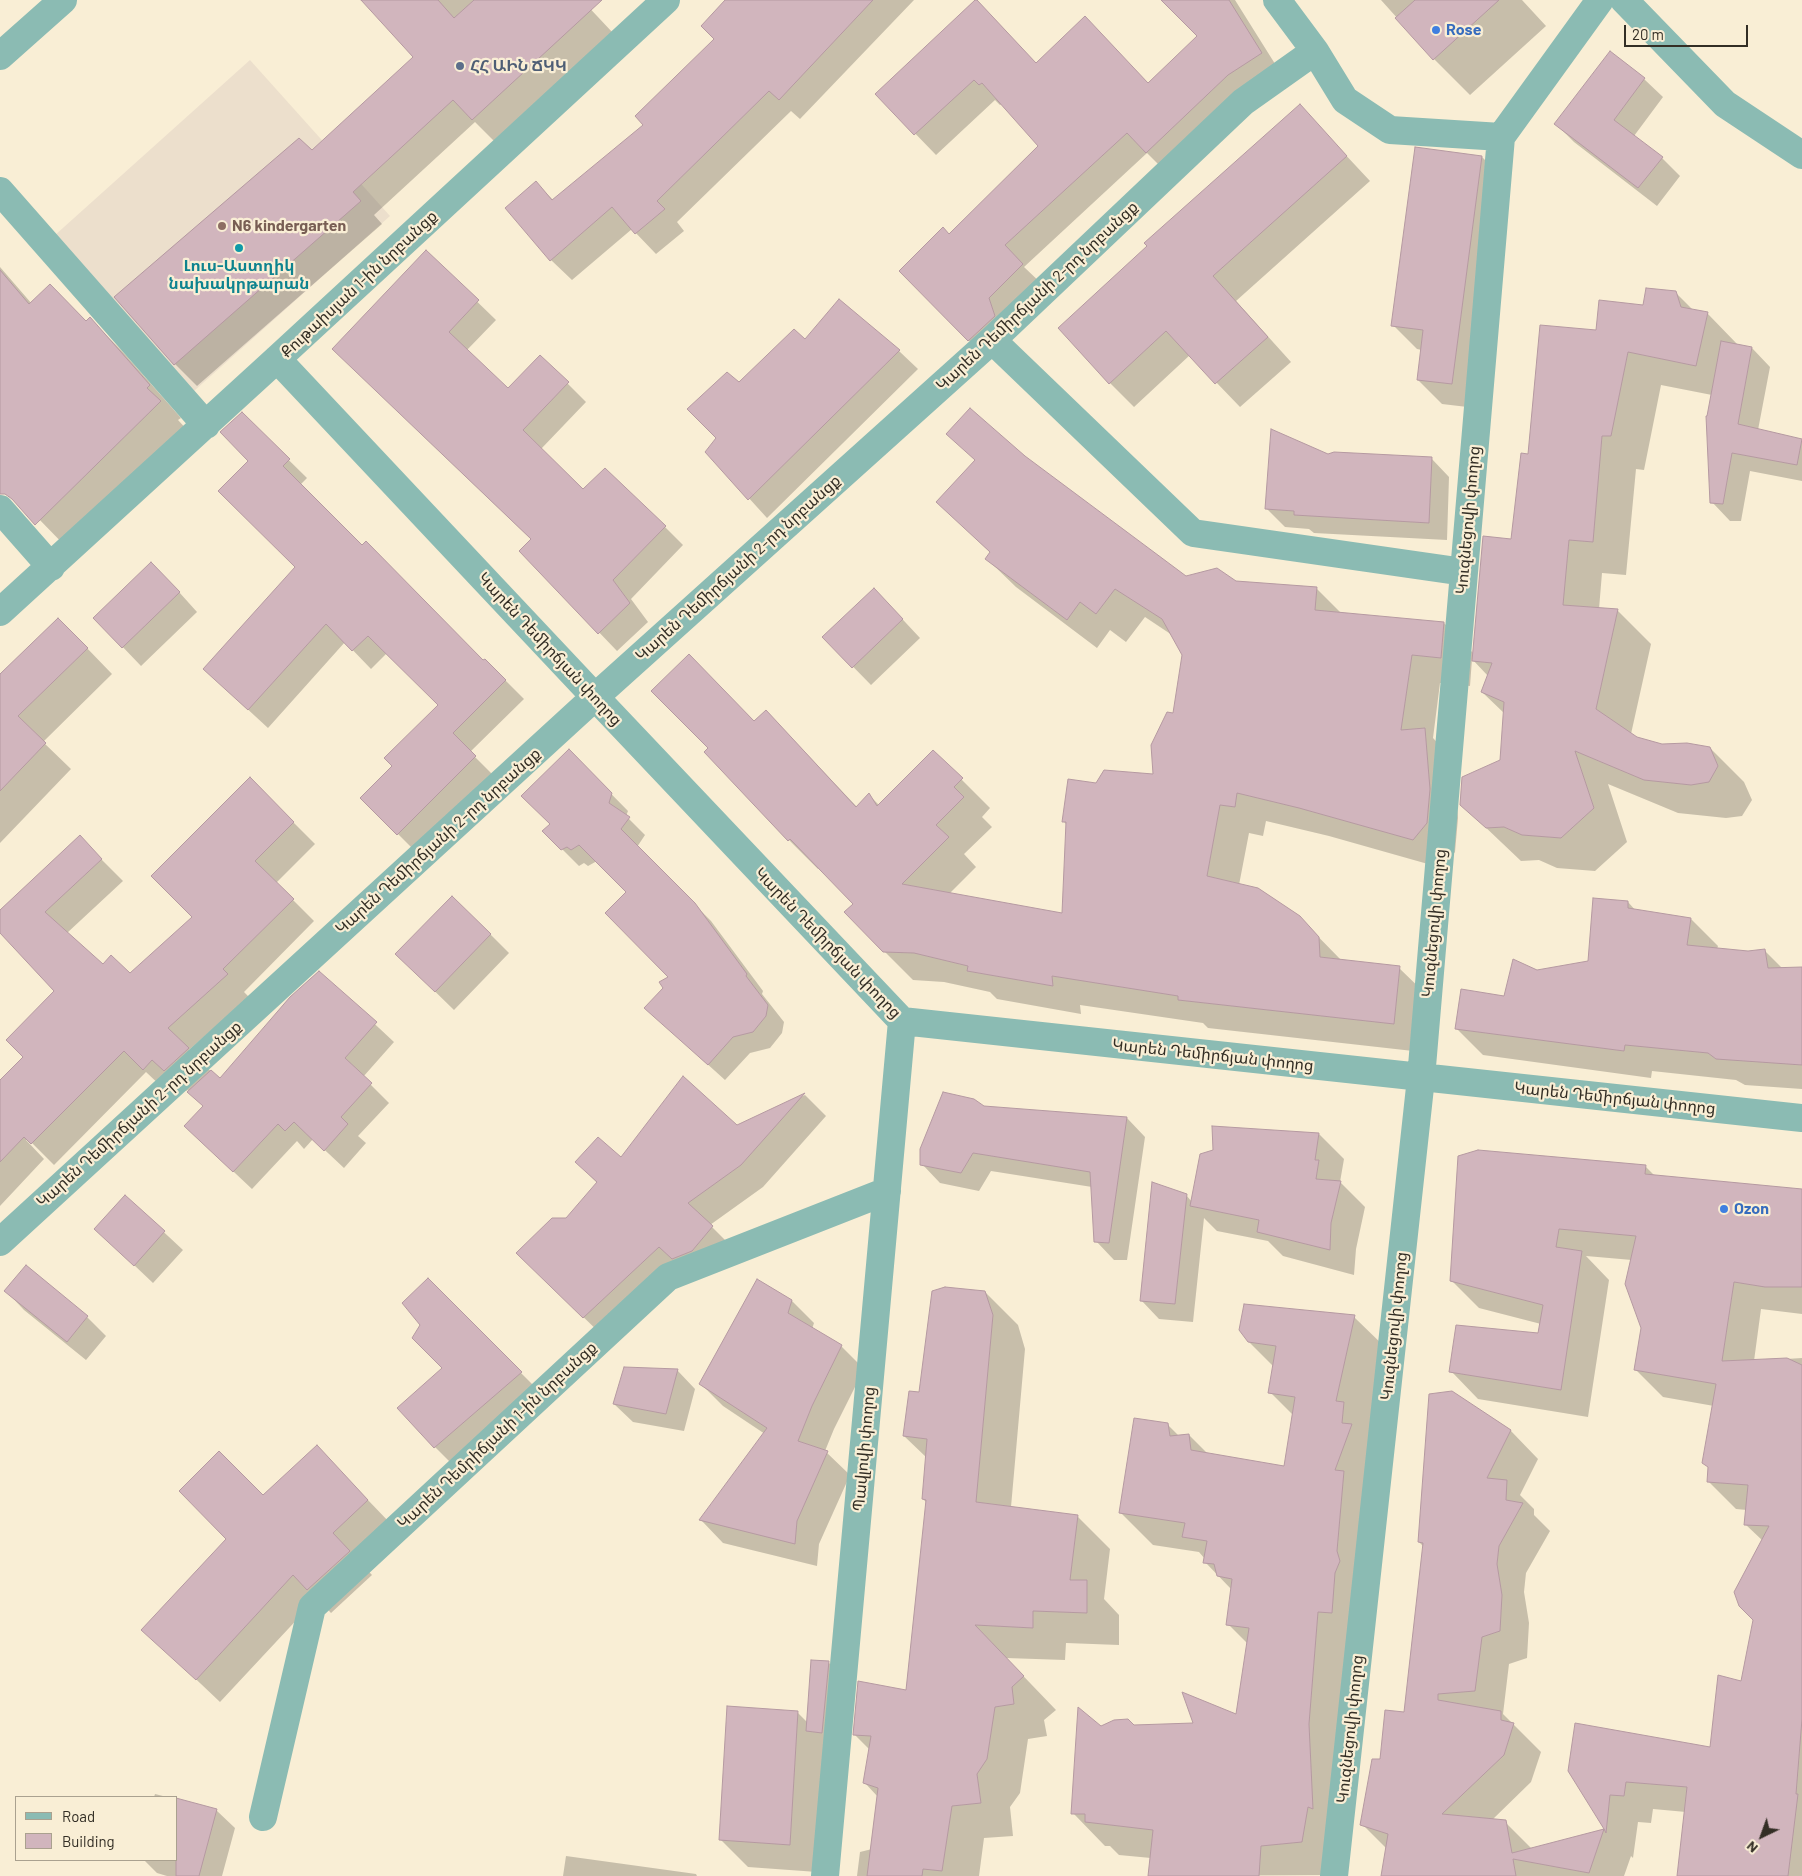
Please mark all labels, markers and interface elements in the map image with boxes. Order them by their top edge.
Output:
scale bar [1627,15,1751,47]
place label: Rose [1446,20,1481,40]
marker: Rose [1430,24,1442,36]
text: 20 m [1632,25,1664,43]
place label: ՀՀ ԱԻՆ ՃԿԿ [470,56,567,76]
marker: ՀՀ ԱԻՆ ՃԿԿ [454,60,466,72]
street label: Կարեն Դեմիրճյանի 2-րդ նրբանցք [932,197,1142,395]
street label: Քութաիսյան 1-ին նրբանցք [277,206,441,362]
place label: N6 kindergarten [232,216,346,236]
marker: N6 kindergarten [216,220,228,232]
marker: Լուս-Աստղիկ նախակրթարան [233,242,245,254]
place label: Լուս-Աստղիկ նախակրթարան [168,256,310,294]
street label: Կուզնեցովի փողոց [1452,445,1484,595]
street label: Կարեն Դեմիրճյանի 2-րդ նրբանցք [632,471,844,665]
street label: Կարեն Դեմիրճյան փողոց [474,568,626,730]
street label: Կարեն Դեմիրճյանի 2-րդ նրբանցք [332,744,544,938]
street label: Կուզնեցովի փողոց [1418,848,1450,998]
street label: Կարեն Դեմիրճյան փողոց [751,864,905,1022]
street label: Կարեն Դեմիրճյանի 2-րդ նրբանցք [33,1017,245,1211]
street label: Կարեն Դեմիրճյան փողոց [1111,1035,1315,1075]
street label: Կարեն Դեմիրճյան փողոց [1513,1078,1717,1118]
place label: Ozon [1734,1199,1769,1219]
marker: Ozon [1718,1203,1730,1215]
street label: Կուզնեցովի փողոց [1377,1251,1411,1401]
street label: Կարեն Դեմրիճյանի 1-ին նրբանցք [393,1337,601,1533]
street label: Պավլովի փողոց [849,1386,879,1512]
street label: Կուզնեցովի փողոց [1333,1654,1367,1804]
legend [15,1796,178,1861]
text: Road [62,1807,95,1825]
north arrow [1737,1811,1787,1861]
text: Building [62,1832,115,1850]
text: N [1742,1838,1761,1857]

